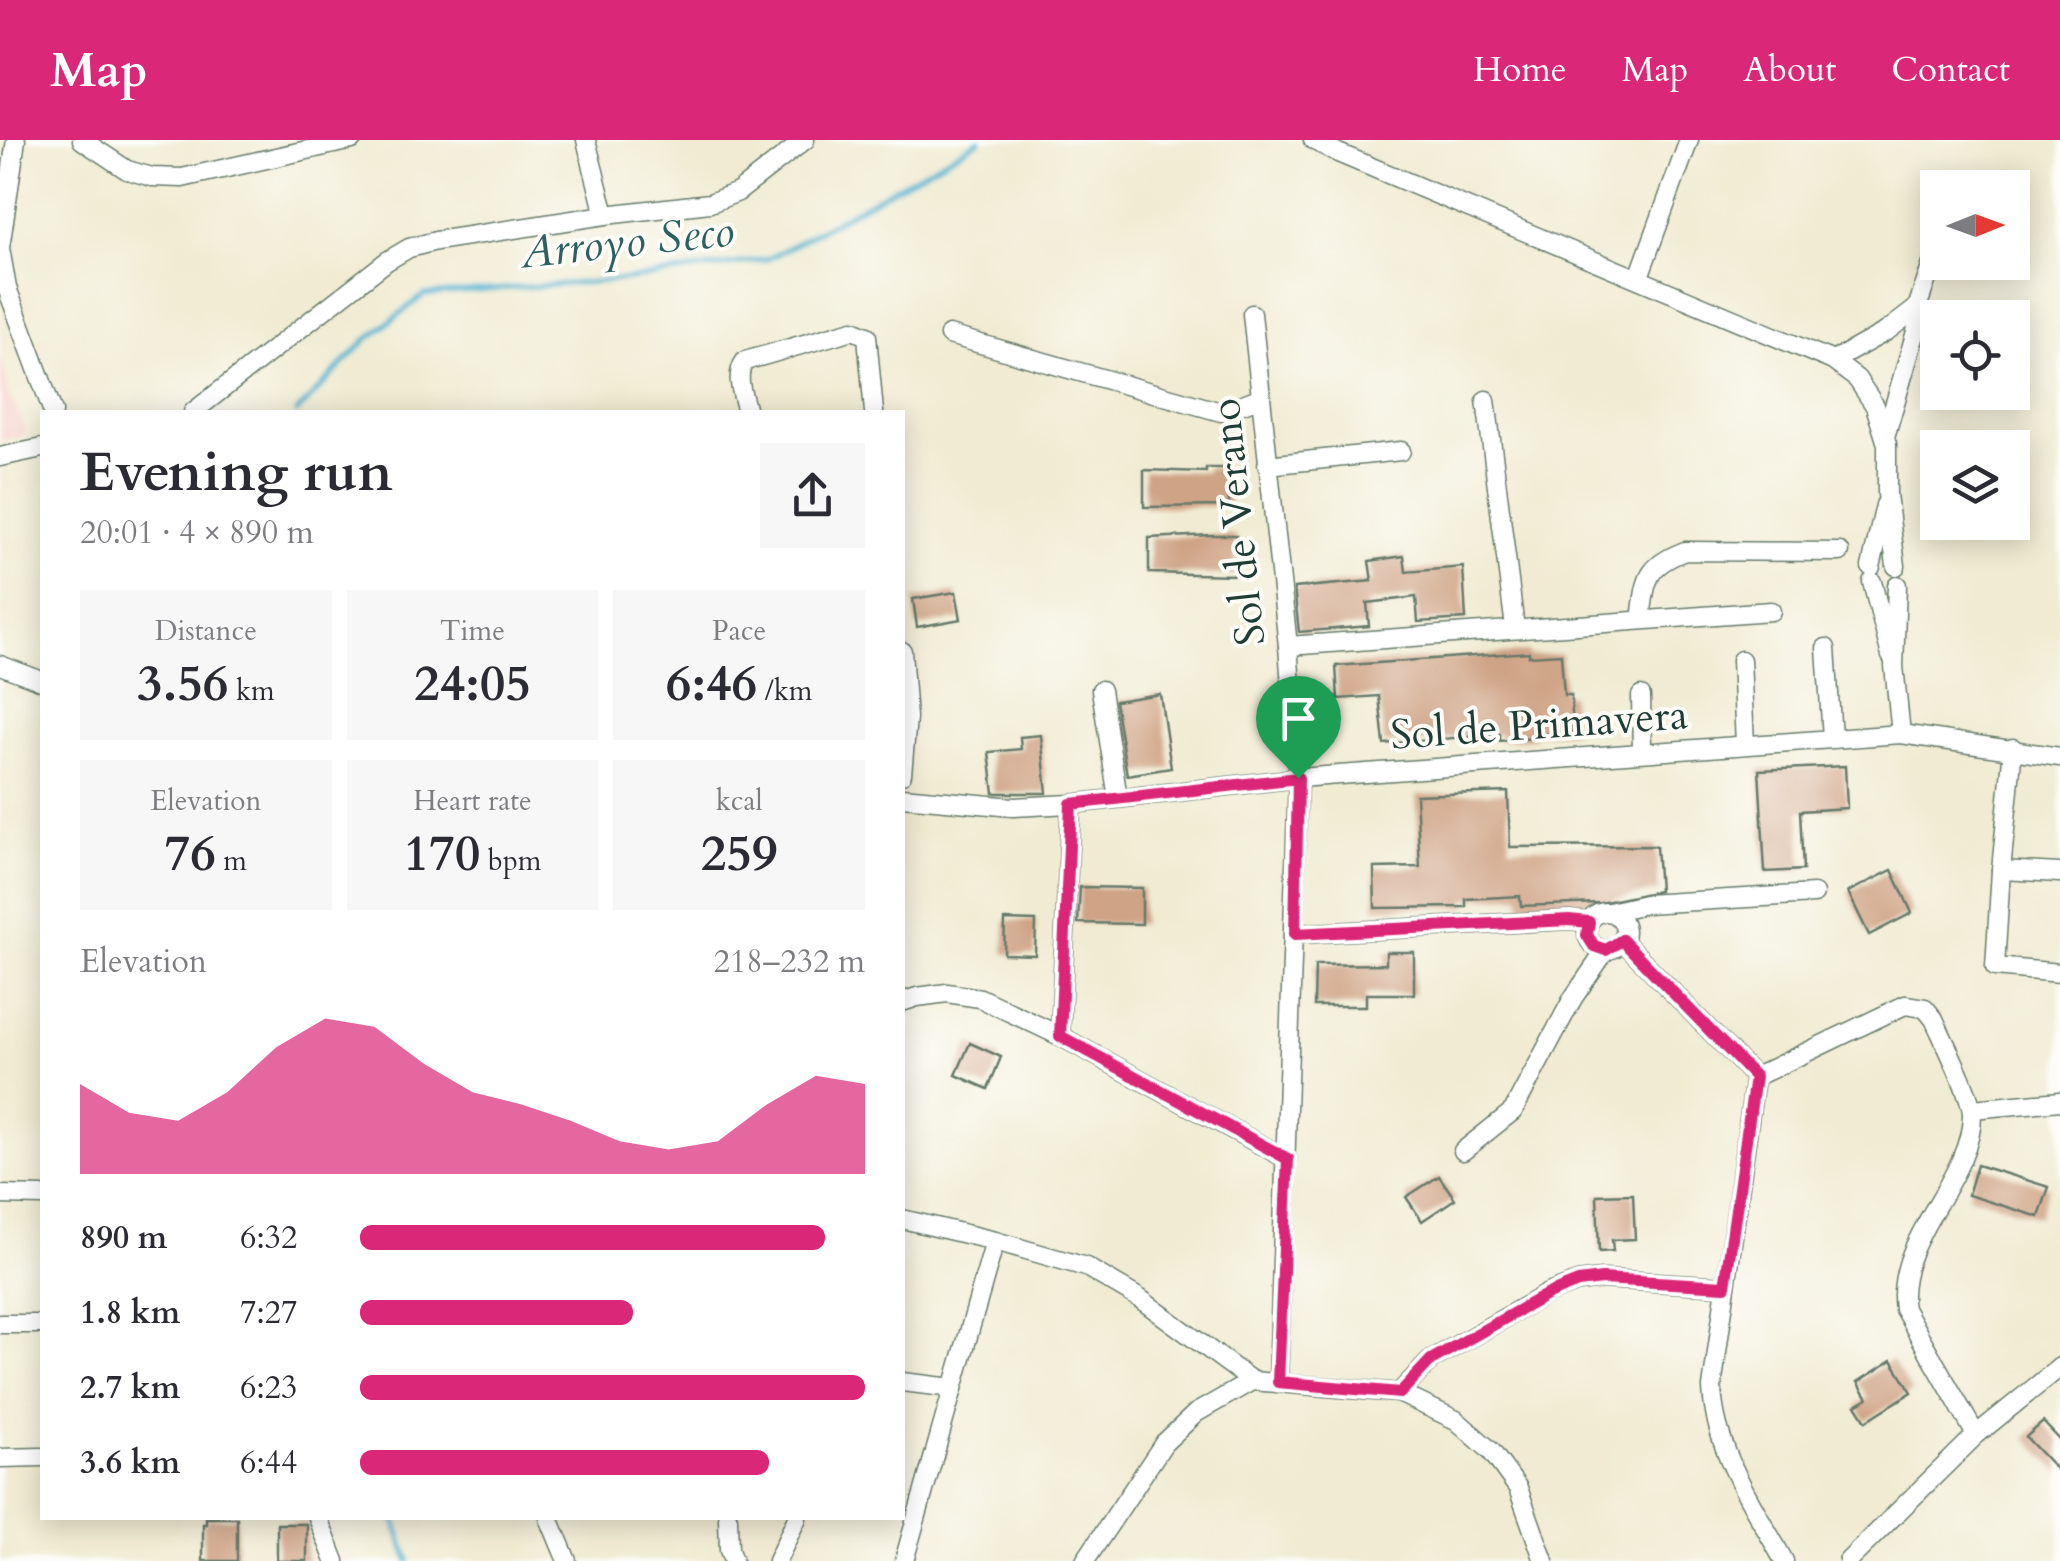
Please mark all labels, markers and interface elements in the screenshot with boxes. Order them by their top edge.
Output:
text: Map [50,38,148,103]
text: Home [1473,46,1567,94]
text: Map [1622,46,1688,94]
text: About [1743,46,1836,94]
text: Contact [1891,46,2010,94]
north arrow [1920,170,2030,280]
map controls [1920,170,2030,540]
water label: Arroyo Seco [516,200,737,284]
button: locate [1920,300,2030,410]
street label: Sol de Verano [1197,396,1279,648]
button: layers [1920,430,2030,540]
text: Evening run [80,436,393,510]
button: share [760,443,865,548]
text: 20:01 · 4 × 890 m [80,511,314,555]
text: Distance [155,612,257,650]
text: Time [440,612,505,650]
text: Pace [712,612,766,650]
text: 3.56 [137,650,228,718]
text: 24:05 [414,650,531,718]
text: 6:46 [666,650,757,718]
text: km [228,672,275,710]
text: /km [757,672,812,710]
pin [1256,676,1341,779]
street label: Sol de Primavera [1388,686,1690,764]
icon: arrive [1271,691,1326,746]
text: Elevation [150,782,261,820]
text: Heart rate [413,782,532,820]
text: kcal [716,782,763,820]
text: 76 [165,820,216,888]
text: 170 [404,820,480,888]
text: 259 [701,820,778,888]
text: m [216,842,247,880]
text: bpm [480,842,541,880]
text: Elevation [80,940,207,984]
text: 218–232 m [713,940,865,984]
text: 890 m [80,1216,167,1260]
text: 6:32 [240,1216,297,1260]
text: 1.8 km [80,1291,180,1335]
text: 7:27 [240,1291,297,1335]
text: 2.7 km [80,1366,180,1410]
text: 6:23 [240,1366,297,1410]
text: 3.6 km [80,1441,180,1485]
text: 6:44 [240,1441,297,1485]

